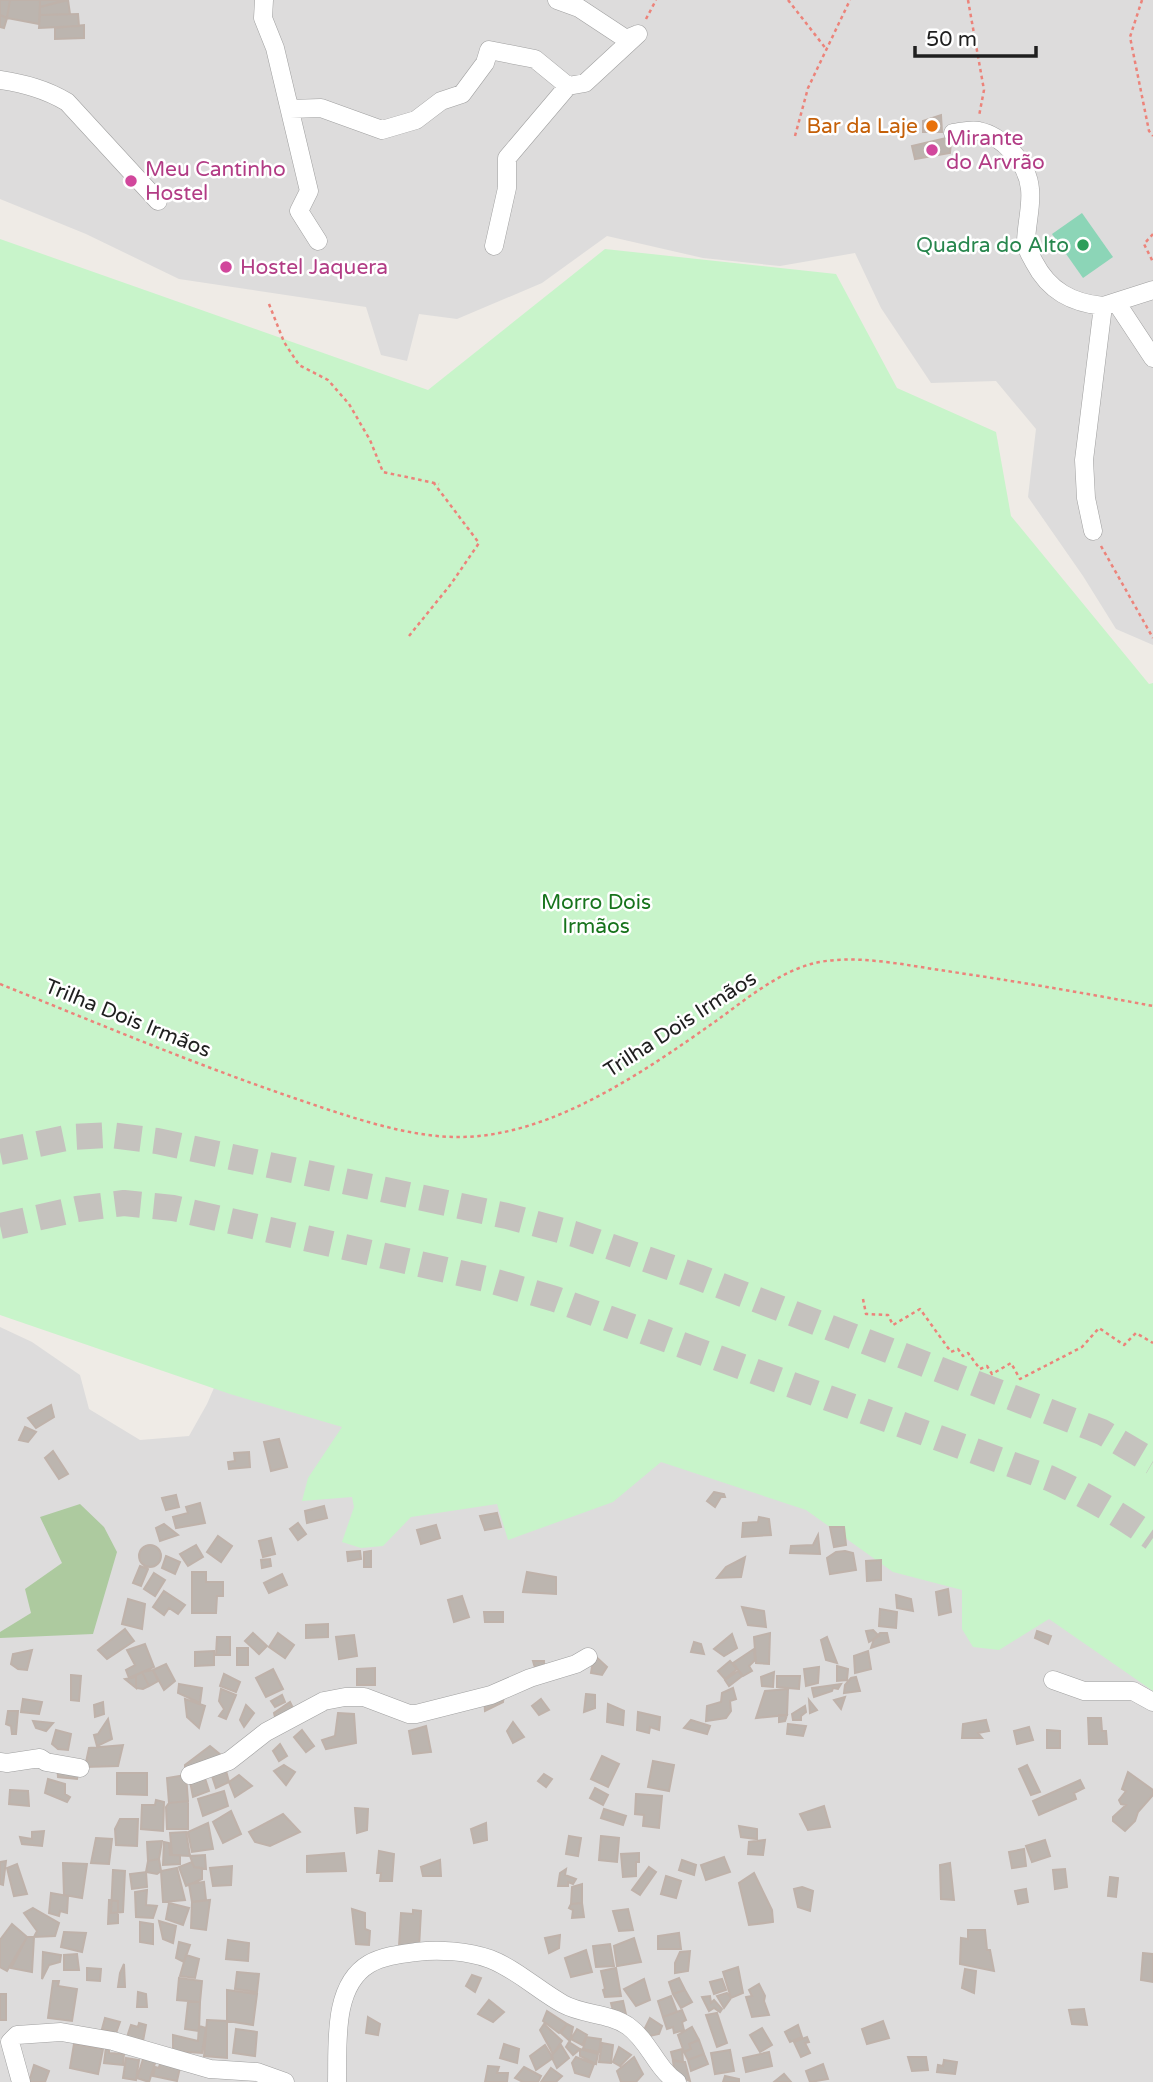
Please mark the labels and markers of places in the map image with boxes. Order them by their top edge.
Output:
place label: Bar da Laje [807,114,918,139]
marker: Bar da Laje [924,118,940,134]
place label: Mirante do Arvrão [946,126,1045,175]
marker: Mirante do Arvrão [924,142,940,158]
place label: Meu Cantinho Hostel [145,157,286,206]
marker: Meu Cantinho Hostel [123,173,139,189]
place label: Quadra do Alto [916,233,1069,258]
marker: Quadra do Alto [1075,237,1091,253]
place label: Hostel Jaquera [240,255,388,280]
marker: Hostel Jaquera [218,259,234,275]

